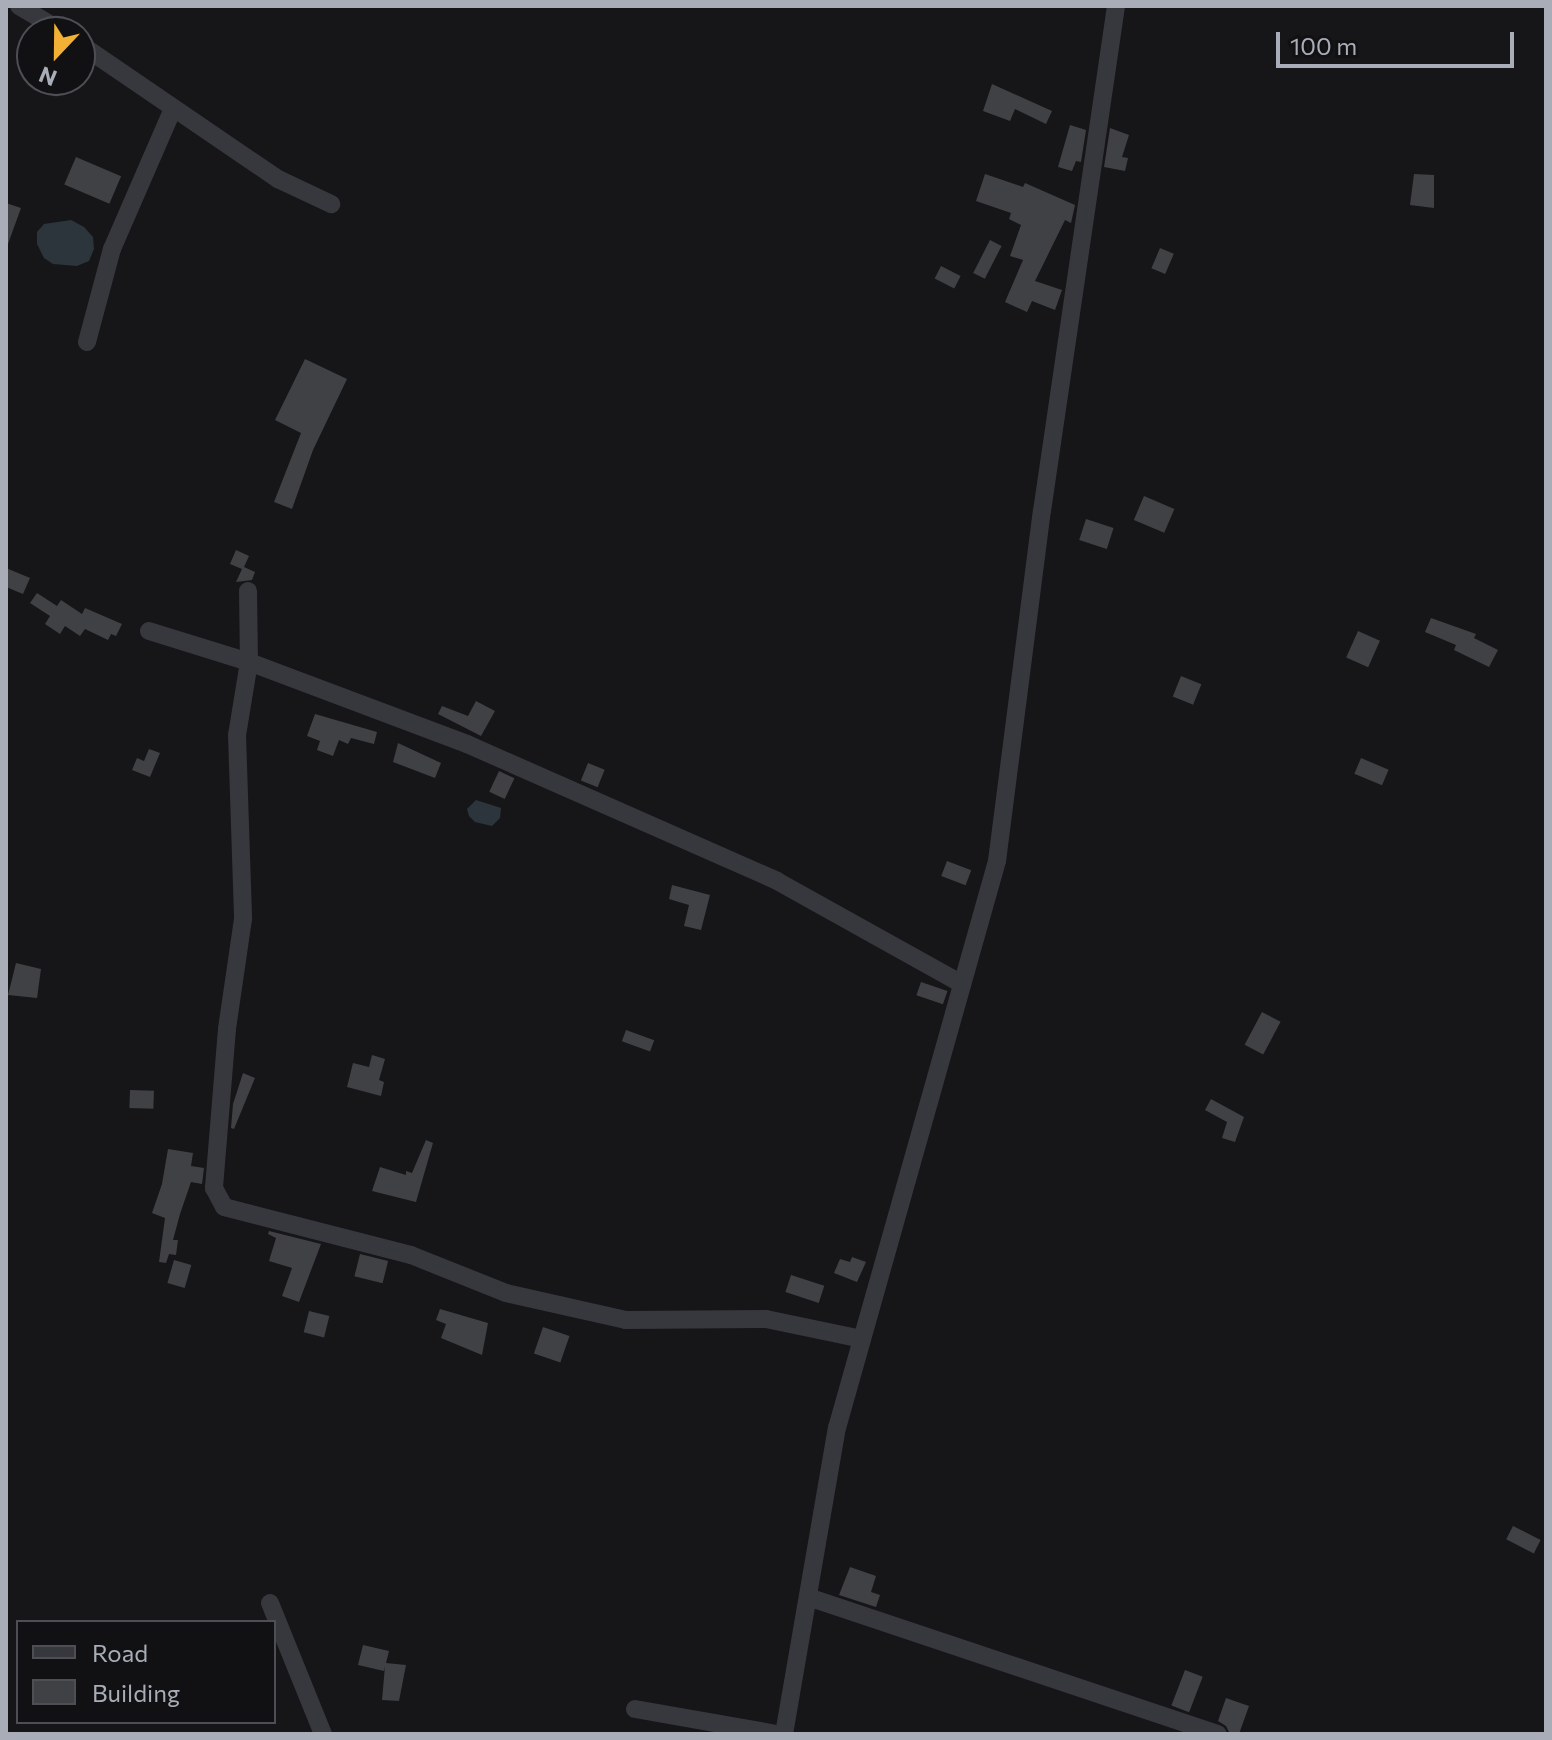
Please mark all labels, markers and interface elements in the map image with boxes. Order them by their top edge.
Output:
north arrow [16,16,96,96]
scale bar [1280,16,1518,66]
text: 100 m [1290,31,1357,60]
text: N [35,61,60,92]
legend [16,1620,276,1724]
text: Road [92,1638,148,1667]
text: Building [92,1678,180,1707]

